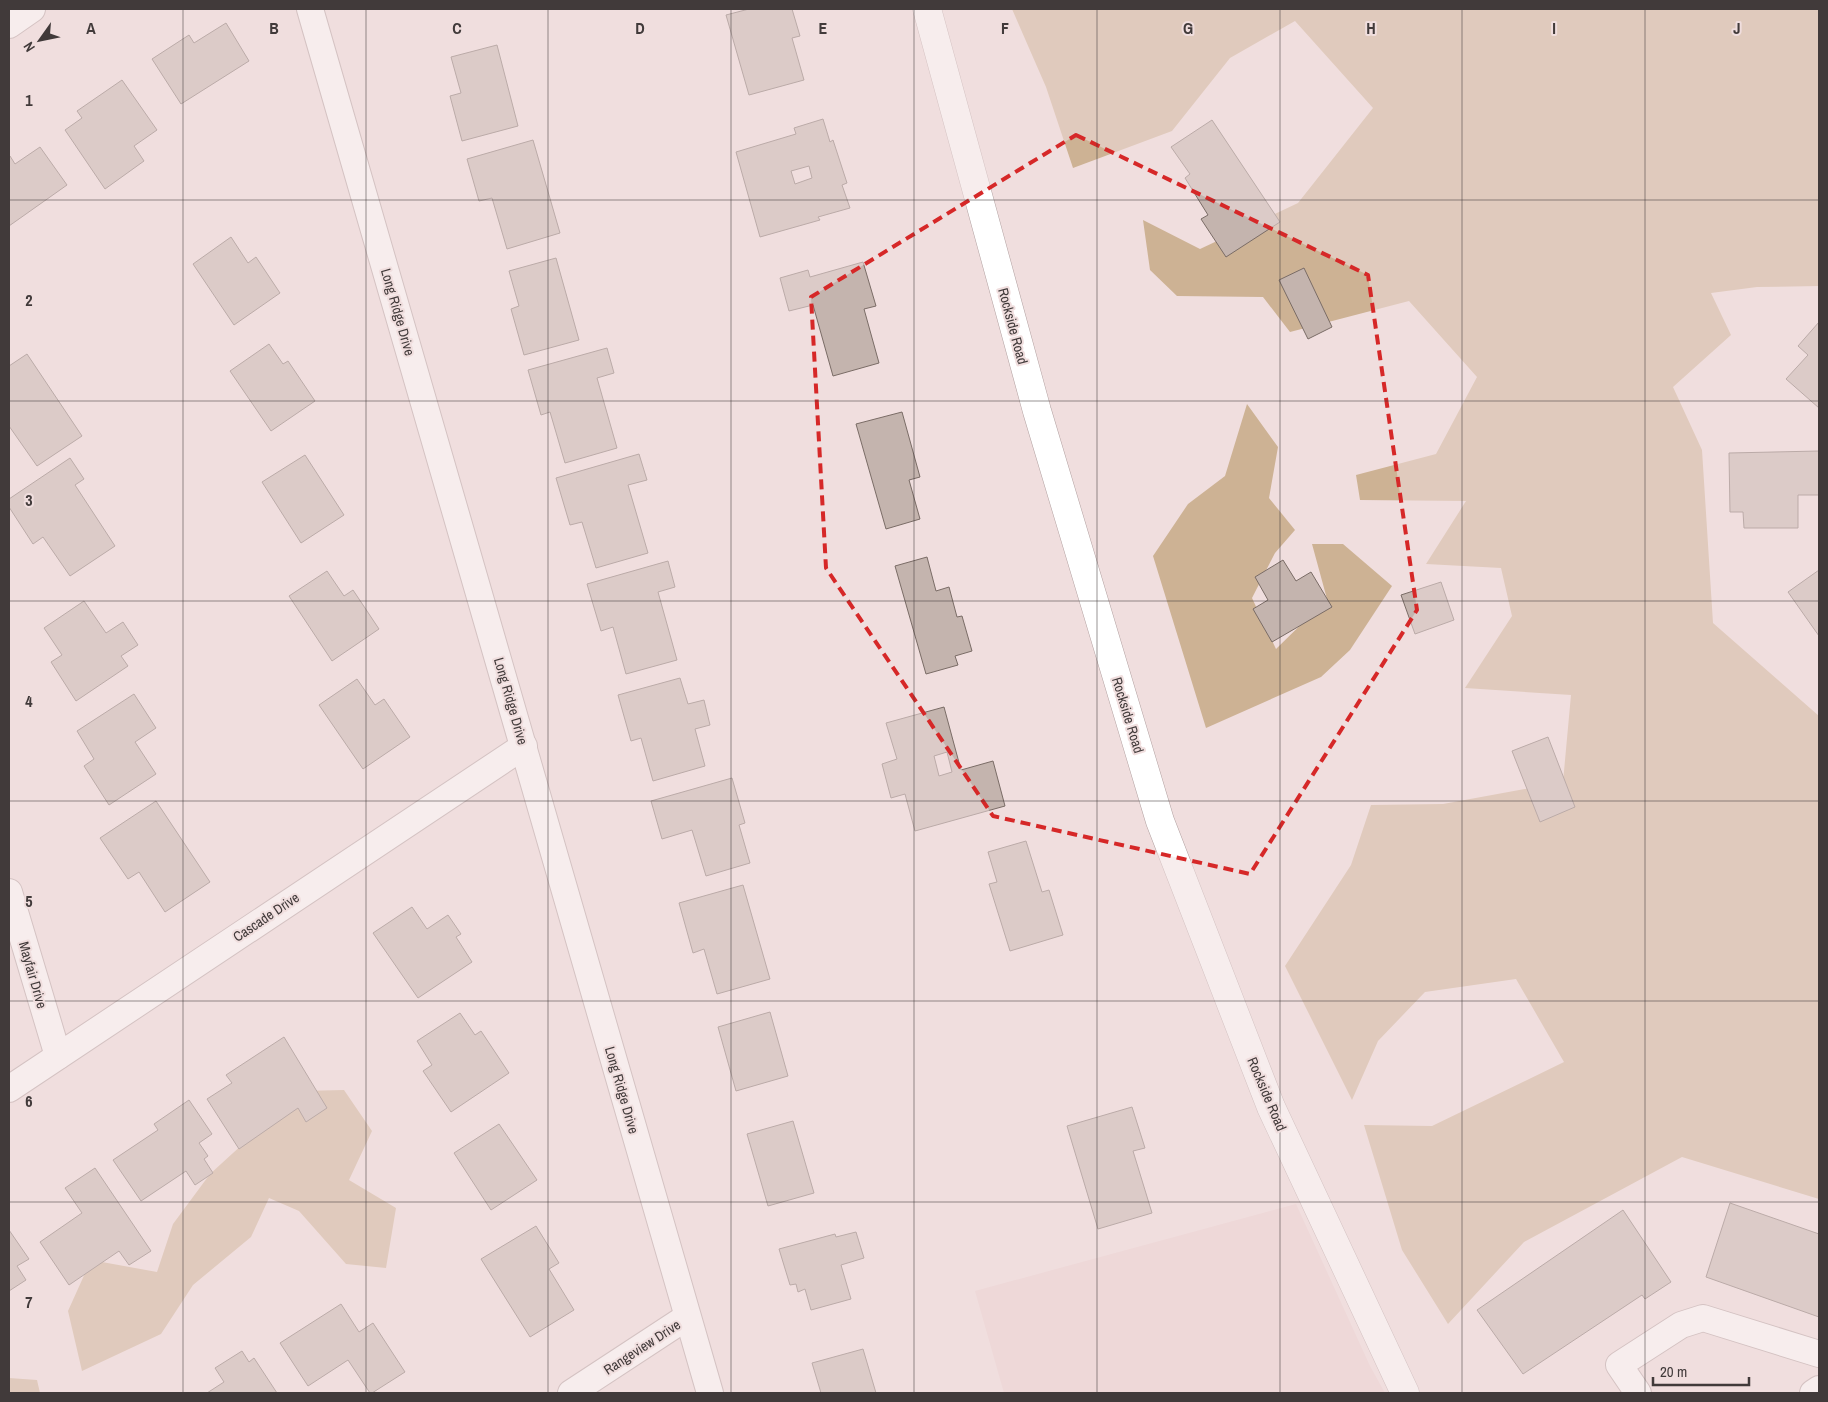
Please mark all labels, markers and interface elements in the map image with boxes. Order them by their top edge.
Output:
north arrow [15,15,65,65]
text: A [86,17,96,39]
text: B [269,17,279,39]
text: C [452,17,462,39]
text: D [635,17,645,39]
text: E [819,17,828,39]
text: F [1001,17,1009,39]
text: G [1183,17,1193,39]
text: H [1366,17,1376,39]
text: I [1552,17,1556,39]
text: J [1733,17,1741,39]
text: N [19,39,39,55]
text: 1 [25,89,33,111]
street label: Long Ridge Drive [377,266,419,358]
street label: Rockside Road [994,286,1032,366]
text: 2 [25,289,33,311]
text: 3 [25,489,33,511]
street label: Long Ridge Drive [490,655,532,747]
street label: Rockside Road [1108,675,1148,755]
text: 4 [25,690,33,712]
street label: Cascade Drive [229,888,303,946]
text: 5 [25,890,33,912]
street label: Mayfair Drive [15,939,51,1011]
street label: Long Ridge Drive [601,1044,643,1136]
street label: Rockside Road [1243,1054,1291,1134]
text: 6 [25,1090,33,1112]
text: 7 [25,1291,33,1313]
street label: Rangeview Drive [600,1315,684,1379]
scale bar [1653,1354,1749,1386]
text: 20 m [1660,1361,1687,1382]

